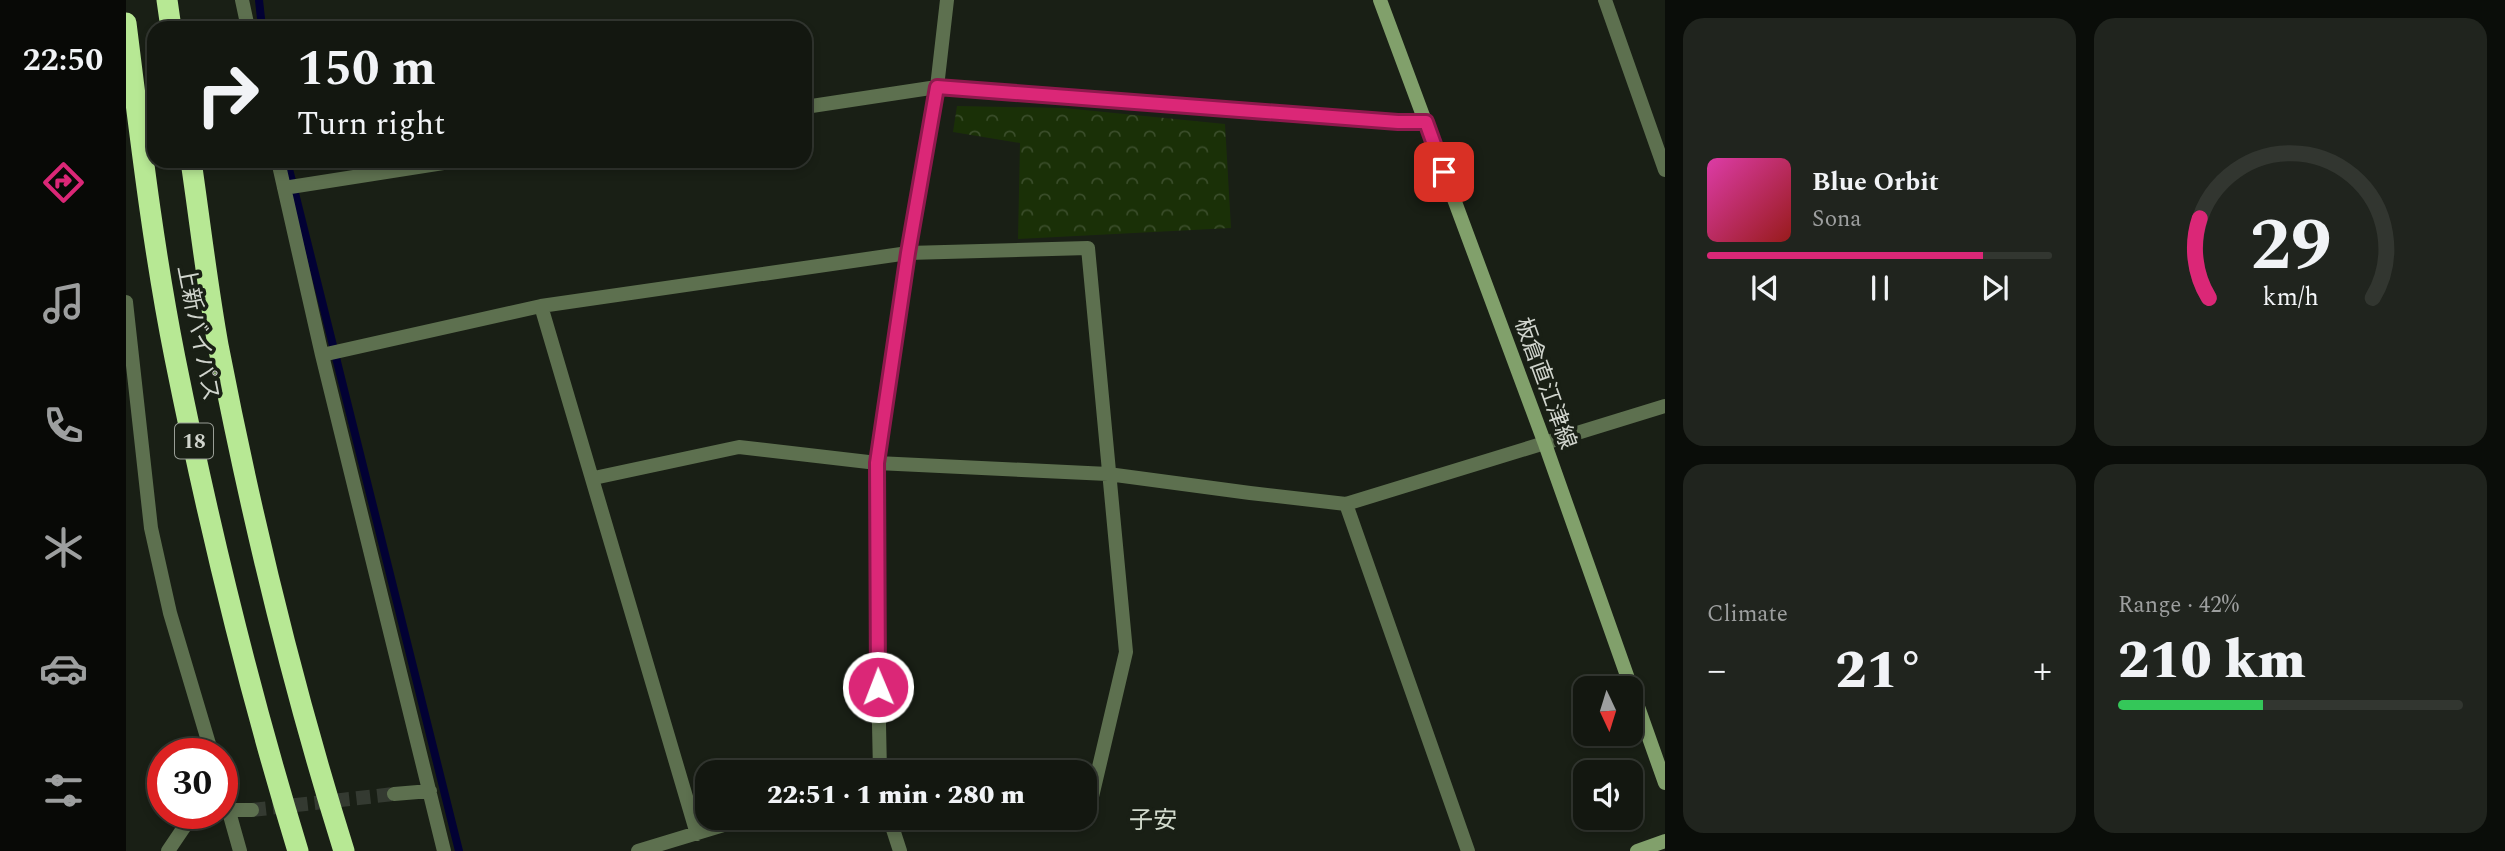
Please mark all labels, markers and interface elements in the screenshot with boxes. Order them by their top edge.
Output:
text: 150 m [297,32,436,107]
text: 22:50 [23,36,103,85]
icon: right [182,49,273,140]
text: Turn right [297,100,445,149]
pin [1414,142,1474,202]
icon: arrive [1425,153,1463,191]
icon: directions [39,158,88,207]
text: Blue Orbit [1812,162,1939,202]
text: 29 [2250,192,2331,303]
text: Sona [1812,202,1862,237]
street label: 上新バイパス [167,262,228,404]
icon: previous [1746,269,1784,307]
icon: pause [1861,269,1899,307]
icon: next [1976,269,2014,307]
icon: music [39,279,88,328]
text: km/h [2262,279,2319,317]
street label: 板倉直江津線 [1505,313,1585,454]
icon: phone [39,401,88,450]
road number: 18 [175,424,213,458]
icon: climate [39,523,88,572]
text: Range · 42% [2118,588,2239,623]
text: Climate [1707,597,1788,632]
text: 210 km [2118,622,2306,701]
text: 21° [1835,632,1924,711]
text: − [1707,642,1726,700]
text: + [2033,642,2052,700]
icon: car [39,644,88,693]
position arrow [841,650,915,724]
north arrow [1573,676,1643,746]
map controls [1573,676,1643,830]
speed limit sign: 30 [147,738,238,829]
button: sound [1573,760,1643,830]
icon: filters [39,766,88,815]
text: 22:51 · 1 min · 280 m [767,775,1025,815]
district label: 子安 [1129,803,1177,839]

